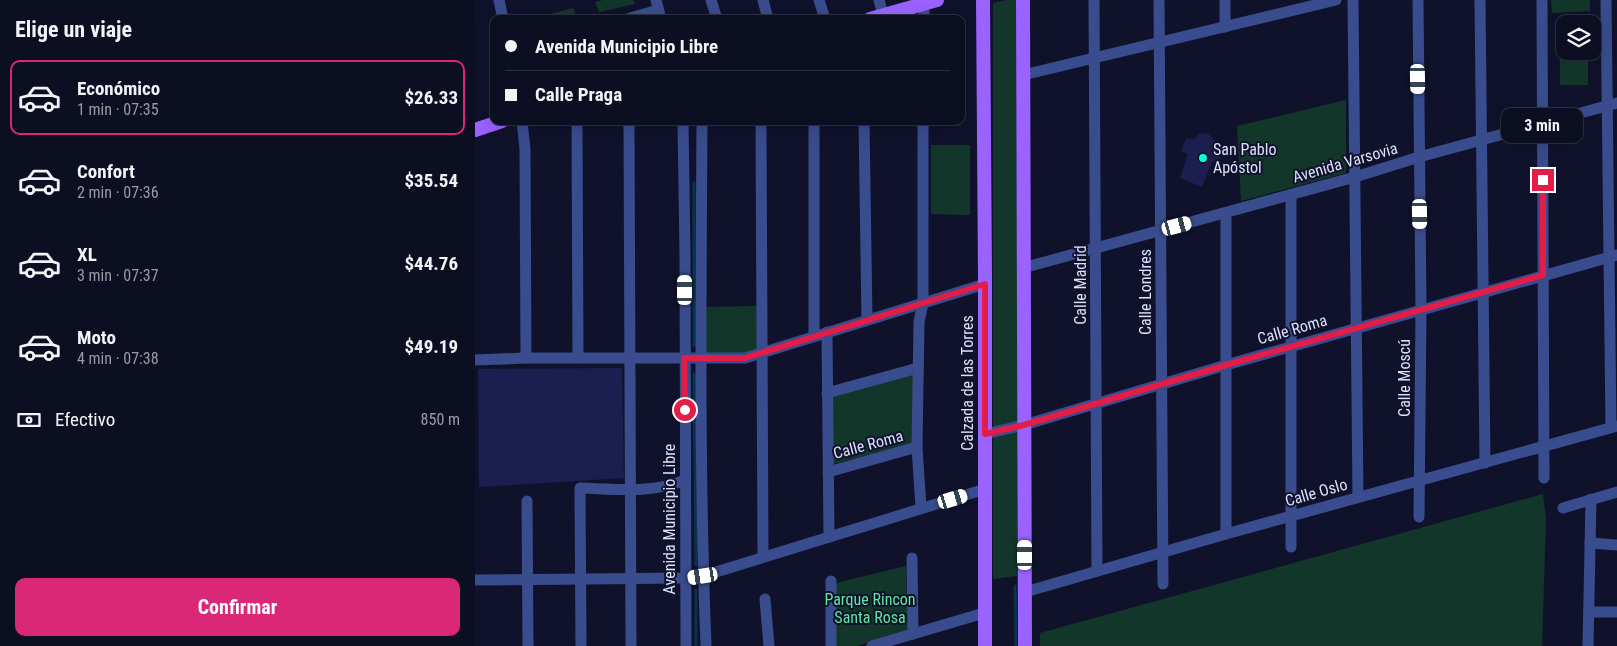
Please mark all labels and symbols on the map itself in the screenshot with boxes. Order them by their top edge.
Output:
car [1410,64,1425,94]
callout: 3 min [1502,108,1584,142]
street label: Avenida Varsovia [1290,138,1400,187]
place label: San Pablo Apóstol [1213,140,1276,177]
marker: San Pablo Apóstol [1197,152,1209,164]
route end [1532,169,1554,191]
car [1412,199,1427,229]
car [1160,215,1193,237]
street label: Calle Madrid [1071,245,1090,325]
street label: Calle Londres [1136,249,1155,335]
car [677,275,692,305]
street label: Calle Roma [1255,310,1329,348]
street label: Calzada de las Torres [958,315,977,451]
street label: Calle Moscú [1395,339,1414,417]
route start [674,399,696,421]
street label: Calle Roma [831,426,905,463]
street label: Avenida Municipio Libre [660,444,679,594]
street label: Calle Oslo [1283,475,1349,510]
car [936,487,969,511]
car [1017,540,1032,570]
car [687,566,718,586]
park label: Parque Rincon Santa Rosa [824,590,916,627]

